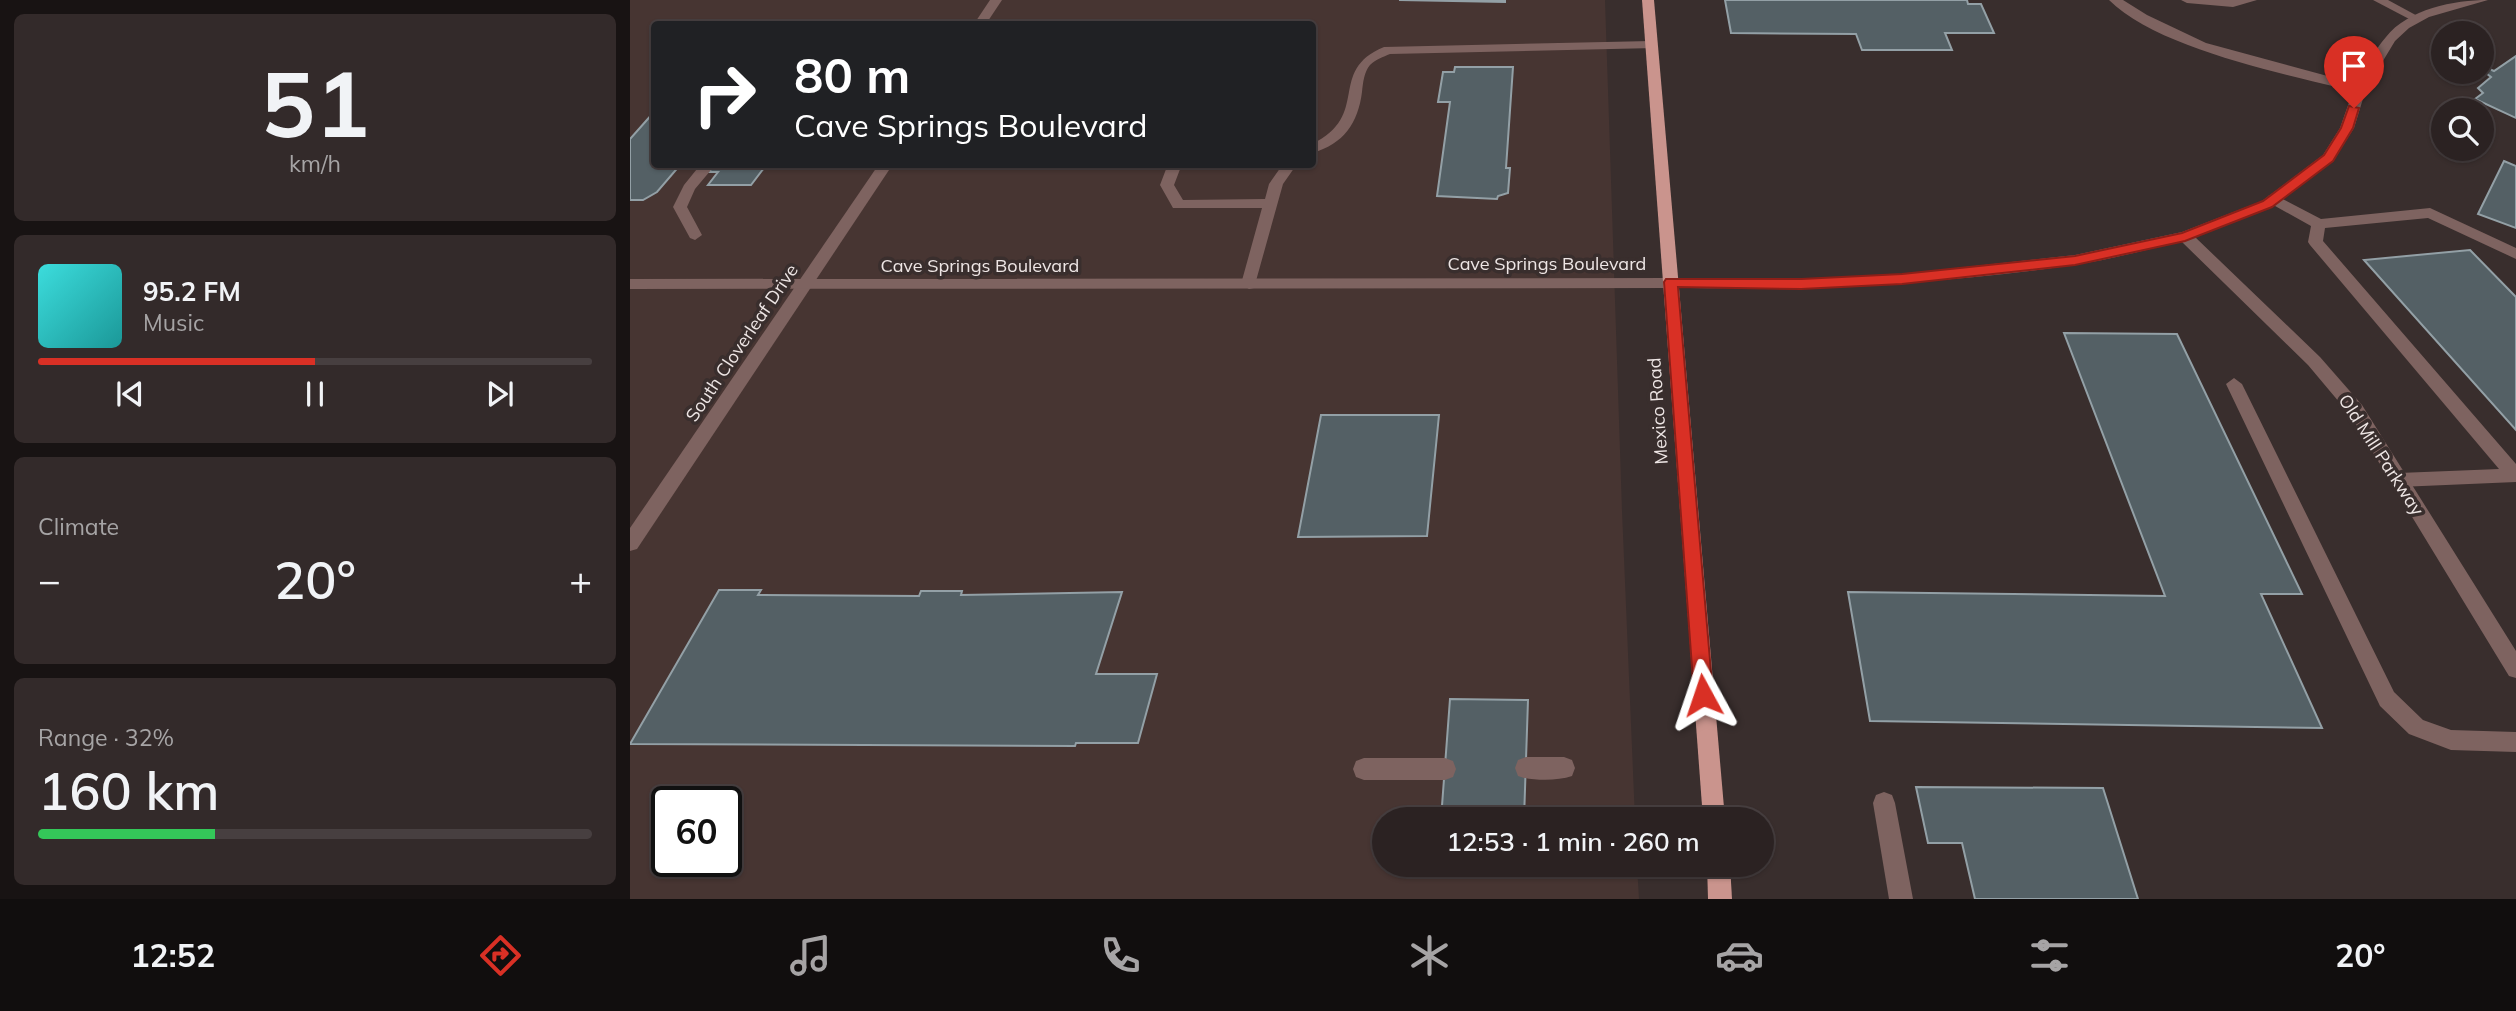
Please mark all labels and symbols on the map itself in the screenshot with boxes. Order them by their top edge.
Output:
pin [2324,36,2384,108]
street label: Cave Springs Boulevard [1448,252,1646,275]
street label: Cave Springs Boulevard [881,254,1079,277]
street label: South Cloverleaf Drive [680,260,803,426]
street label: Mexico Road [1642,357,1673,465]
street label: Old Mill Parkway [2334,390,2429,520]
position arrow [1666,658,1740,732]
speed limit sign: 60 [651,786,742,877]

